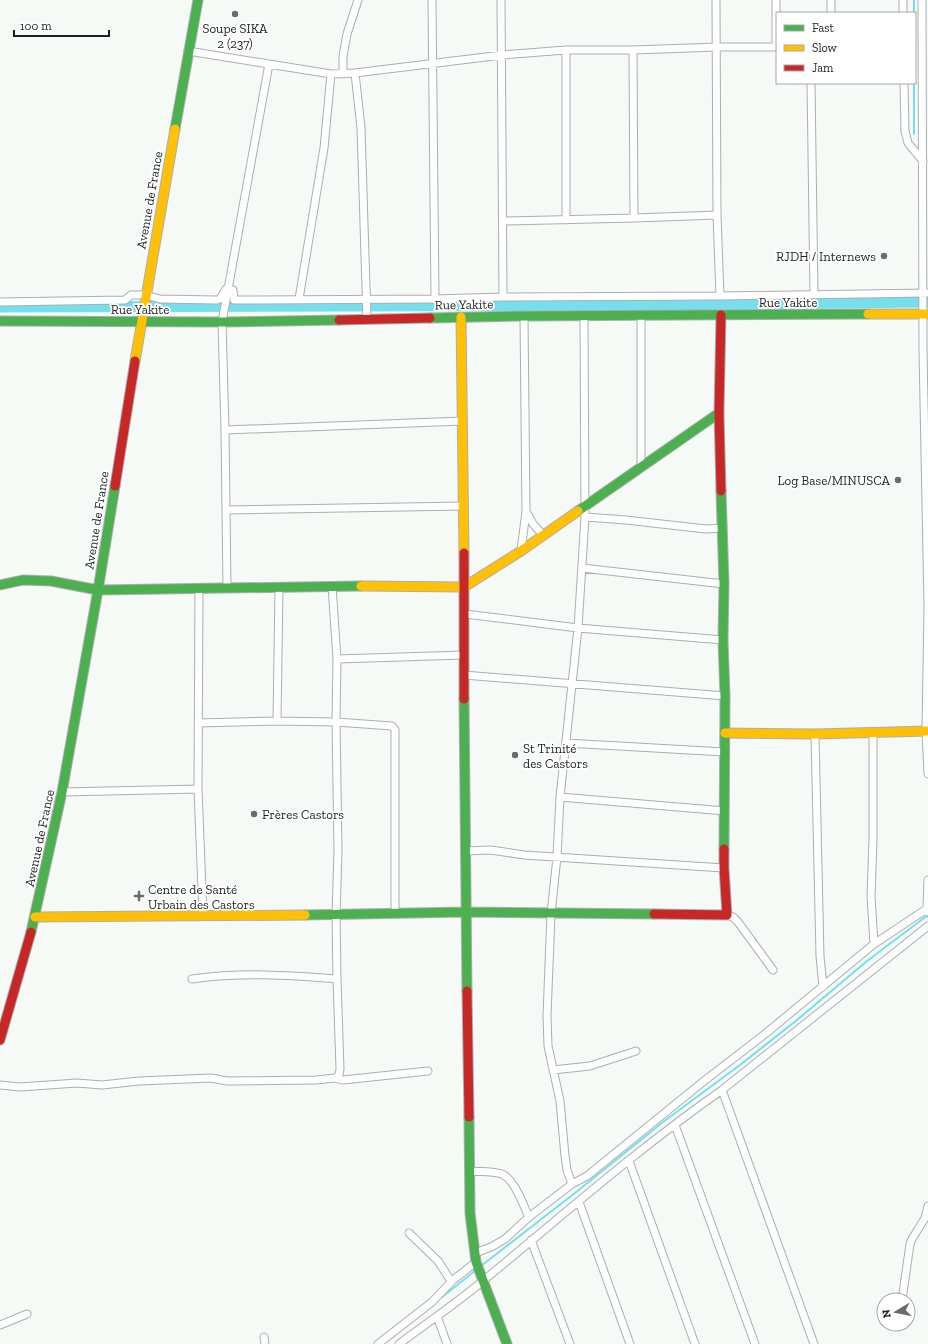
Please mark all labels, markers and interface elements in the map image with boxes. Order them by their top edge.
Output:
marker: Soupe SIKA 2 (237) [230,9,240,19]
scale bar [14,12,109,38]
legend [776,12,916,84]
text: 100 m [20,19,52,33]
place label: Soupe SIKA 2 (237) [203,21,268,51]
text: Fast [812,21,835,35]
text: Slow [812,41,838,55]
text: Jam [812,61,834,75]
street label: Avenue de France [134,150,165,250]
place label: RJDH / Internews [776,249,876,264]
marker: RJDH / Internews [879,251,889,261]
street label: Rue Yakite [759,295,817,310]
street label: Rue Yakite [435,296,493,313]
street label: Rue Yakite [111,302,169,317]
street label: Avenue de France [81,470,112,570]
place label: Log Base/MINUSCA [777,473,891,488]
marker: Log Base/MINUSCA [893,475,903,485]
place label: St Trinité des Castors [523,741,588,771]
marker: St Trinité des Castors [510,750,520,760]
street label: Avenue de France [22,788,57,888]
place label: Frères Castors [262,807,344,822]
marker: Frères Castors [249,809,259,819]
place label: Centre de Santé Urbain des Castors [148,882,255,912]
marker: Centre de Santé Urbain des Castors [133,890,145,902]
north arrow [876,1292,916,1332]
text: N [879,1308,894,1319]

